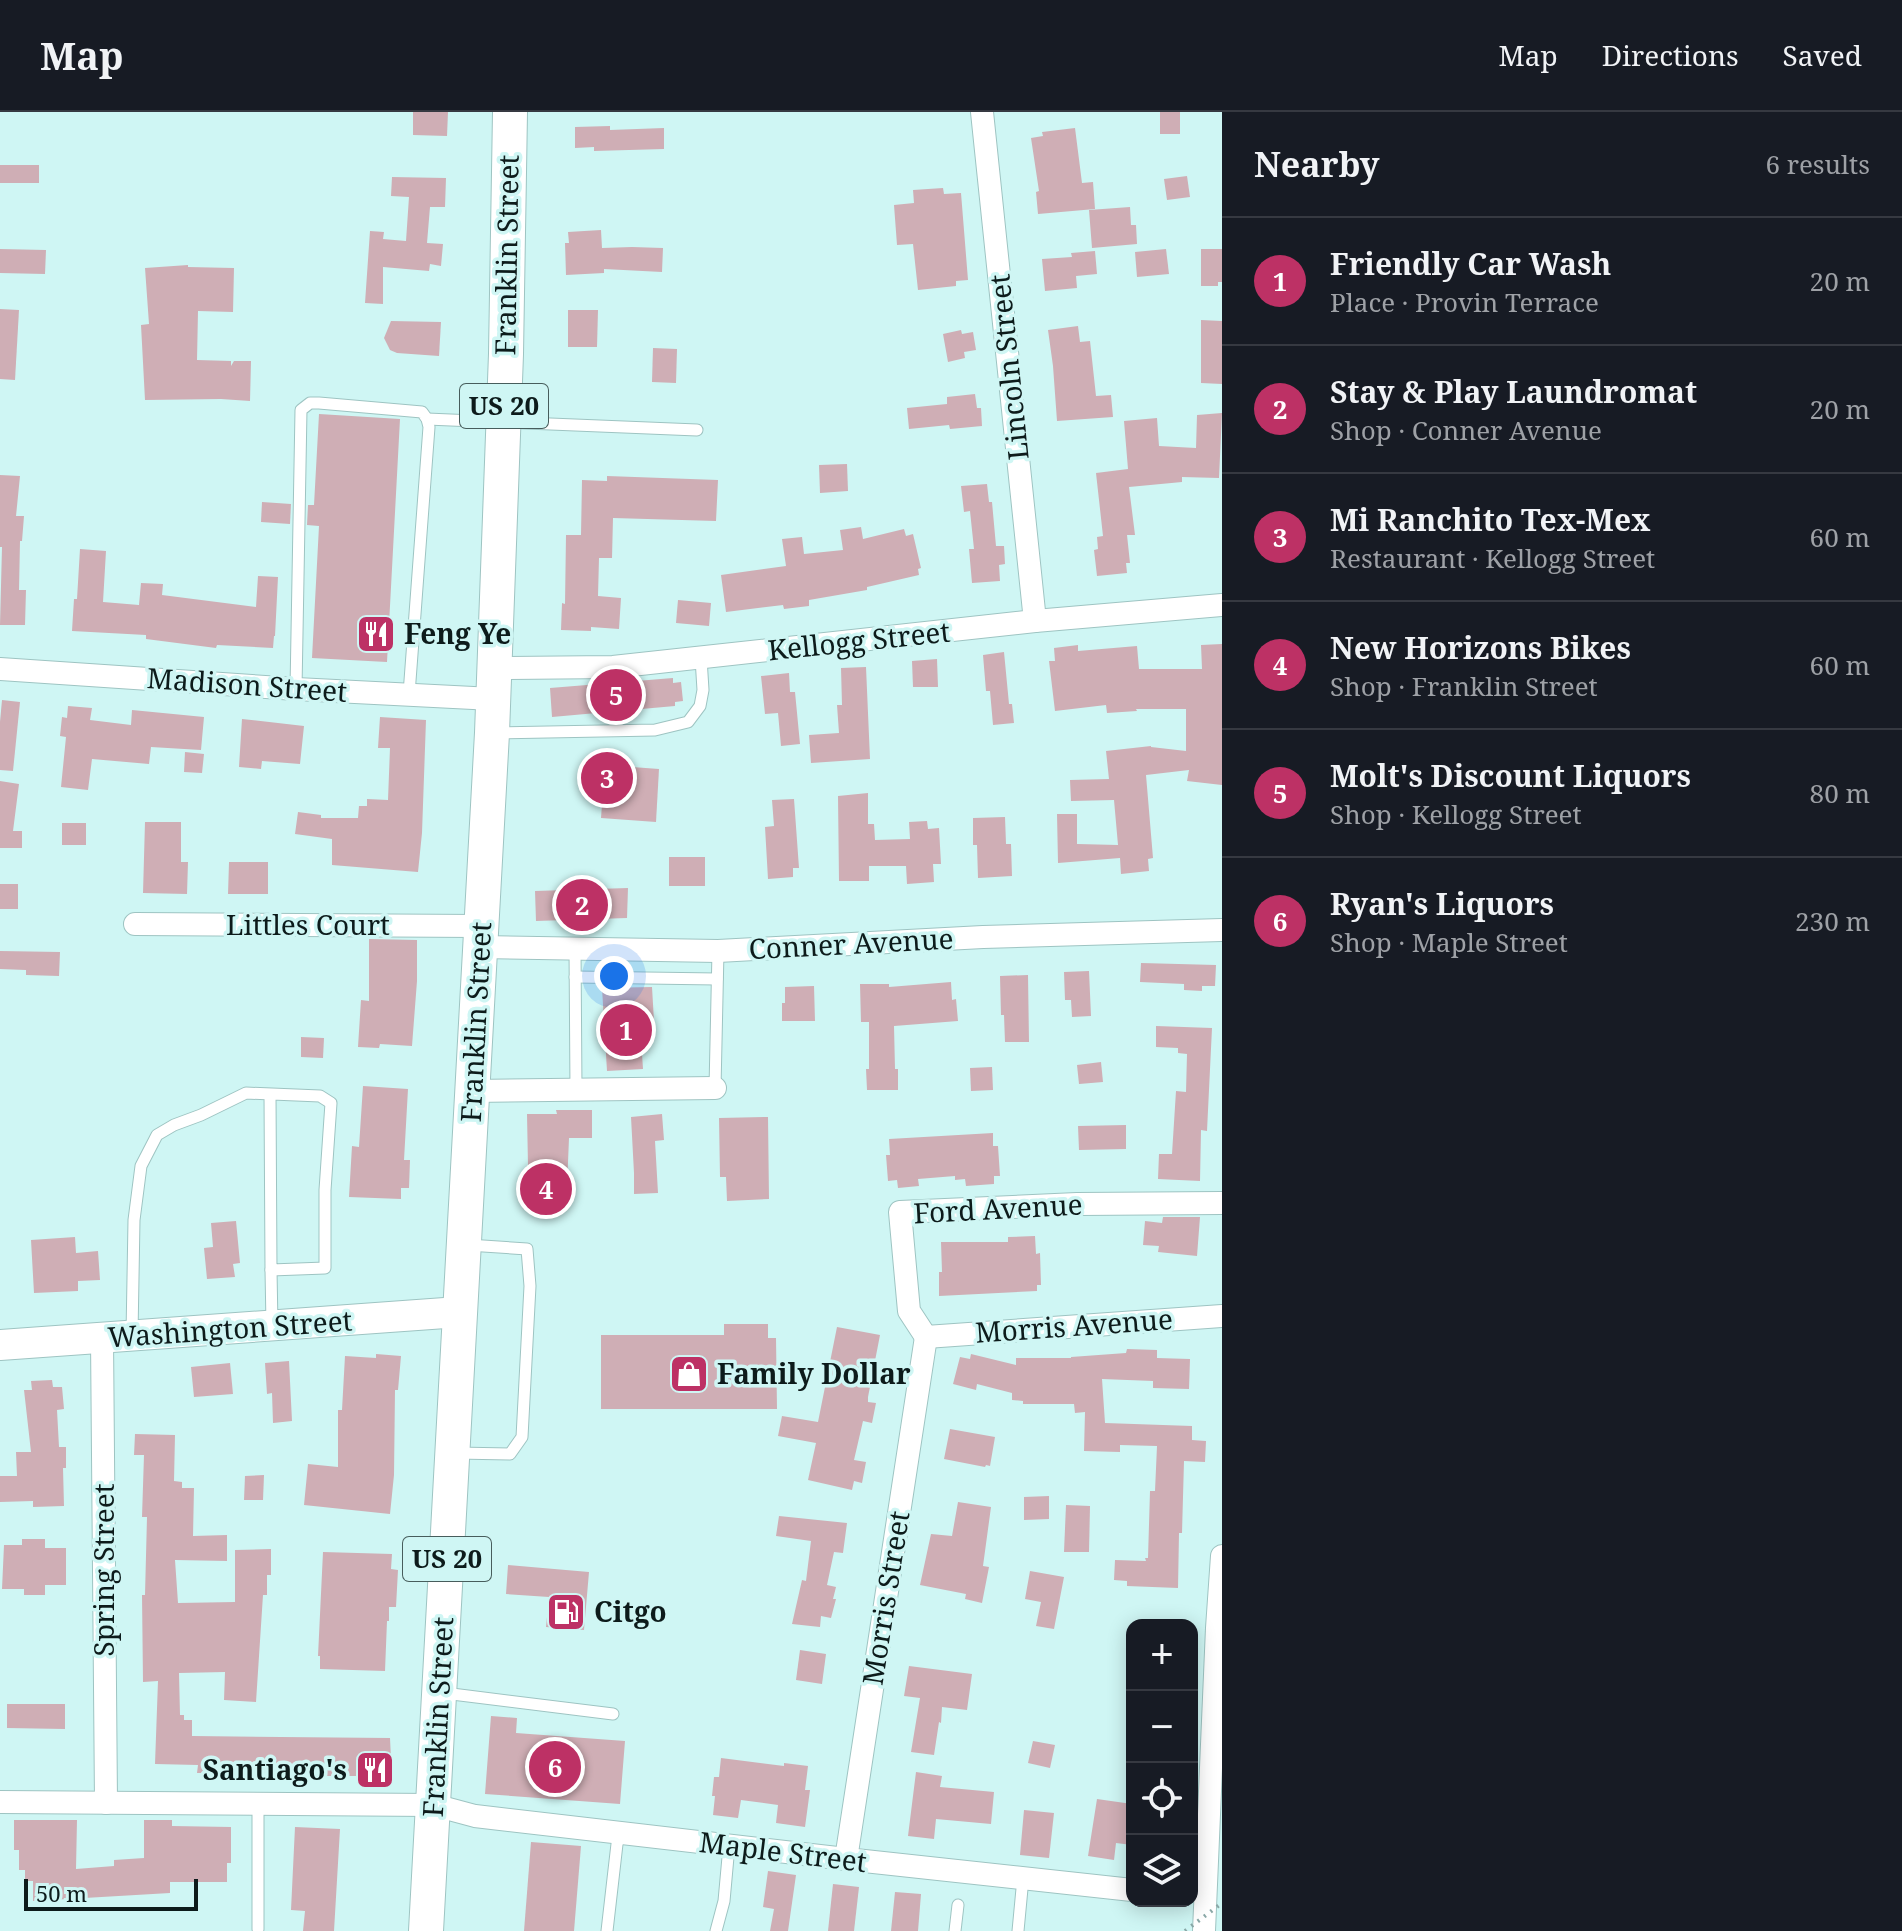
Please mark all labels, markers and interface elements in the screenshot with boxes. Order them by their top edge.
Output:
text: Map [40,29,124,81]
text: Map [1498,36,1558,74]
text: Directions [1602,36,1739,74]
text: Saved [1783,36,1862,74]
text: Nearby [1254,141,1380,187]
text: 6 results [1765,146,1870,182]
street label: Franklin Street [485,154,527,356]
text: Friendly Car Wash [1330,243,1611,284]
text: 1 [1273,263,1287,299]
text: 20 m [1810,263,1870,299]
street label: Lincoln Street [979,272,1037,462]
text: Place · Provin Terrace [1330,284,1599,320]
text: Stay & Play Laundromat [1330,371,1697,412]
road number: US 20 [460,384,548,428]
text: 2 [1273,391,1287,427]
text: 20 m [1810,391,1870,427]
text: Shop · Conner Avenue [1330,412,1602,448]
text: Mi Ranchito Tex-Mex [1330,499,1650,540]
text: 3 [1273,519,1287,555]
text: 60 m [1810,519,1870,555]
text: Restaurant · Kellogg Street [1330,540,1655,576]
street label: Kellogg Street [766,612,952,668]
restaurant icon: Feng Ye [355,613,397,655]
place label: Feng Ye [404,614,511,652]
text: New Horizons Bikes [1330,627,1631,668]
text: 4 [1273,647,1287,683]
text: 60 m [1810,647,1870,683]
street label: Madison Street [146,658,348,710]
pin: 5 [590,665,642,725]
text: Shop · Franklin Street [1330,668,1598,704]
pin: 3 [581,748,633,808]
text: Molt's Discount Liquors [1330,755,1691,796]
text: 5 [1273,775,1287,811]
text: 80 m [1810,775,1870,811]
text: Shop · Kellogg Street [1330,796,1582,832]
pin: 2 [556,875,608,935]
text: Ryan's Liquors [1330,883,1554,924]
text: 6 [1273,903,1287,939]
text: 230 m [1795,903,1870,939]
street label: Littles Court [226,905,390,943]
street label: Conner Avenue [748,919,954,967]
street label: Franklin Street [451,921,499,1123]
text: Shop · Maple Street [1330,924,1568,960]
your location [594,956,634,996]
pin: 1 [600,1000,652,1060]
pin: 4 [520,1159,572,1219]
street label: Ford Avenue [912,1185,1083,1231]
street label: Morris Avenue [974,1299,1174,1351]
street label: Washington Street [106,1300,354,1356]
shop icon: Family Dollar [668,1353,710,1395]
place label: Family Dollar [717,1354,911,1392]
street label: Spring Street [84,1483,122,1657]
street label: Morris Street [852,1508,918,1688]
road number: US 20 [403,1537,491,1581]
fuel station icon: Citgo [545,1591,587,1633]
place label: Citgo [594,1592,667,1630]
street label: Franklin Street [413,1616,461,1818]
map controls [1126,1619,1198,1907]
button: + [1126,1619,1198,1691]
button: − [1126,1691,1198,1763]
pin: 6 [529,1737,581,1797]
restaurant icon: Santiago's [354,1749,396,1791]
place label: Santiago's [203,1750,347,1788]
button: locate [1126,1763,1198,1835]
street label: Maple Street [697,1822,869,1880]
button: layers [1126,1835,1198,1907]
scale bar [24,1875,198,1911]
text: 50 m [36,1878,87,1908]

